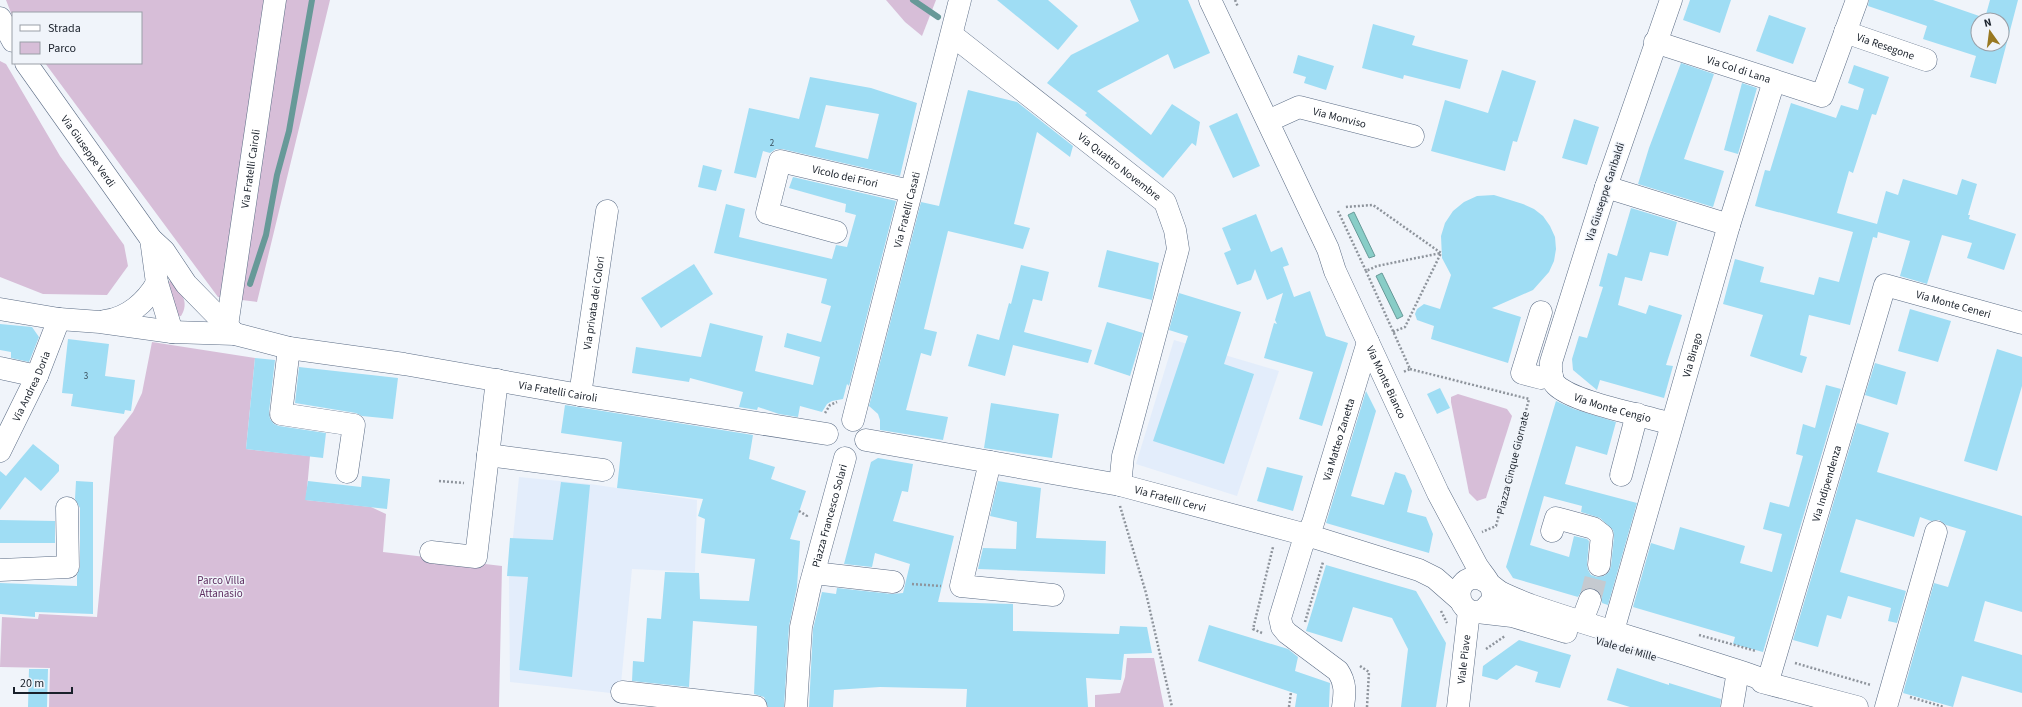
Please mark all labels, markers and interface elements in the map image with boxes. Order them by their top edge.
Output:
legend [12,12,142,64]
north arrow [1970,12,2010,52]
text: N [1982,15,1993,31]
text: Strada [48,20,81,37]
street label: Via Resegone [1855,29,1917,63]
text: Parco [48,40,76,57]
street label: Via Col di Lana [1705,52,1773,87]
street label: Via Monviso [1311,103,1368,131]
street label: Via Giuseppe Verdi [58,112,119,190]
street label: Via Fratelli Cairoli [237,128,263,209]
street label: Via Quattro Novembre [1075,129,1165,204]
house number: 2 [770,137,775,150]
street label: Via Giuseppe Garibaldi [1582,140,1628,244]
street label: Vicolo dei Fiori [811,161,880,191]
street label: Via Fratelli Casati [890,170,923,249]
street label: Via privata dei Colori [579,255,608,351]
street label: Via Monte Ceneri [1914,286,1993,322]
street label: Via Birago [1678,331,1705,379]
street label: Via Monte Bianco [1363,343,1410,421]
street label: Via Andrea Doria [8,349,53,424]
house number: 3 [84,370,89,383]
street label: Via Fratelli Cairoli [518,377,599,405]
street label: Via Monte Cengio [1572,389,1653,426]
street label: Via Matteo Zanetta [1319,396,1358,483]
street label: Piazza Cinque Giornate [1493,409,1533,516]
street label: Via Indipendenza [1808,443,1845,524]
street label: Piazza Francesco Solari [808,462,850,569]
street label: Via Fratelli Cervi [1133,482,1208,515]
park label: Parco Villa Attanasio [197,573,245,601]
street label: Viale Piave [1453,633,1474,685]
street label: Viale dei Mille [1594,633,1659,665]
scale bar [14,669,72,695]
text: 20 m [20,675,44,692]

